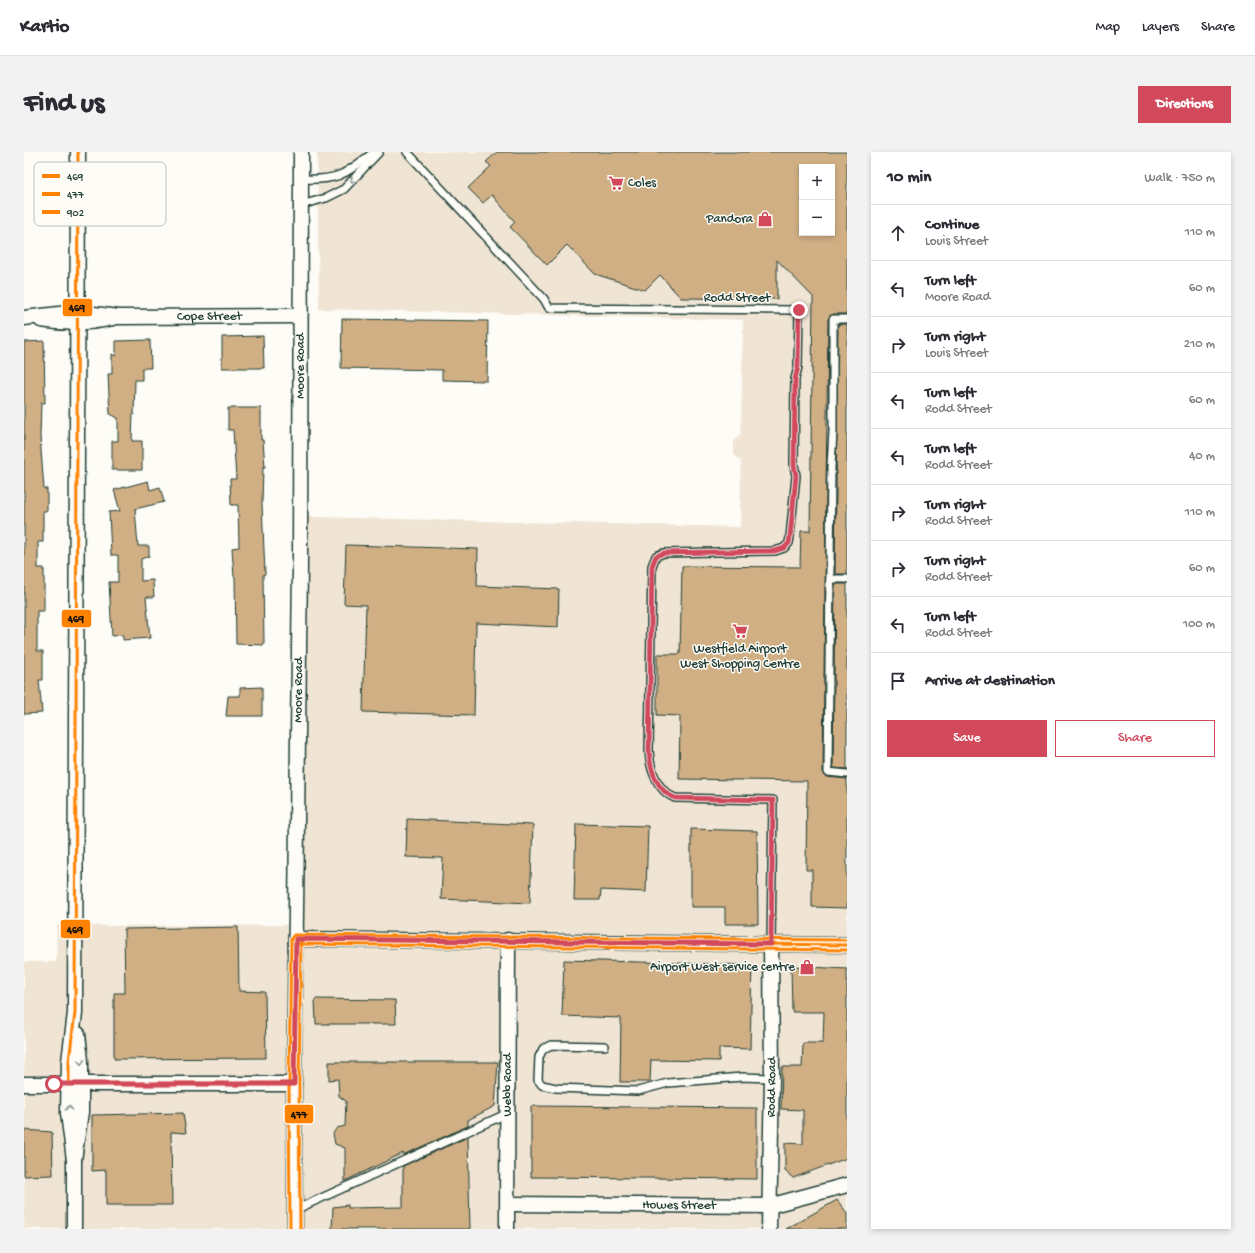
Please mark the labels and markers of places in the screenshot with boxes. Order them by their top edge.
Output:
supermarket icon: Coles [607,174,625,192]
place label: Coles [628,176,657,191]
shop icon: Pandora [756,210,774,228]
place label: Pandora [705,212,754,227]
supermarket icon: Westfield Airport West Shopping Centre [731,622,749,640]
place label: Westfield Airport West Shopping Centre [680,642,800,672]
shop icon: Airport West service centre [798,958,816,976]
place label: Airport West service centre [650,960,795,975]

